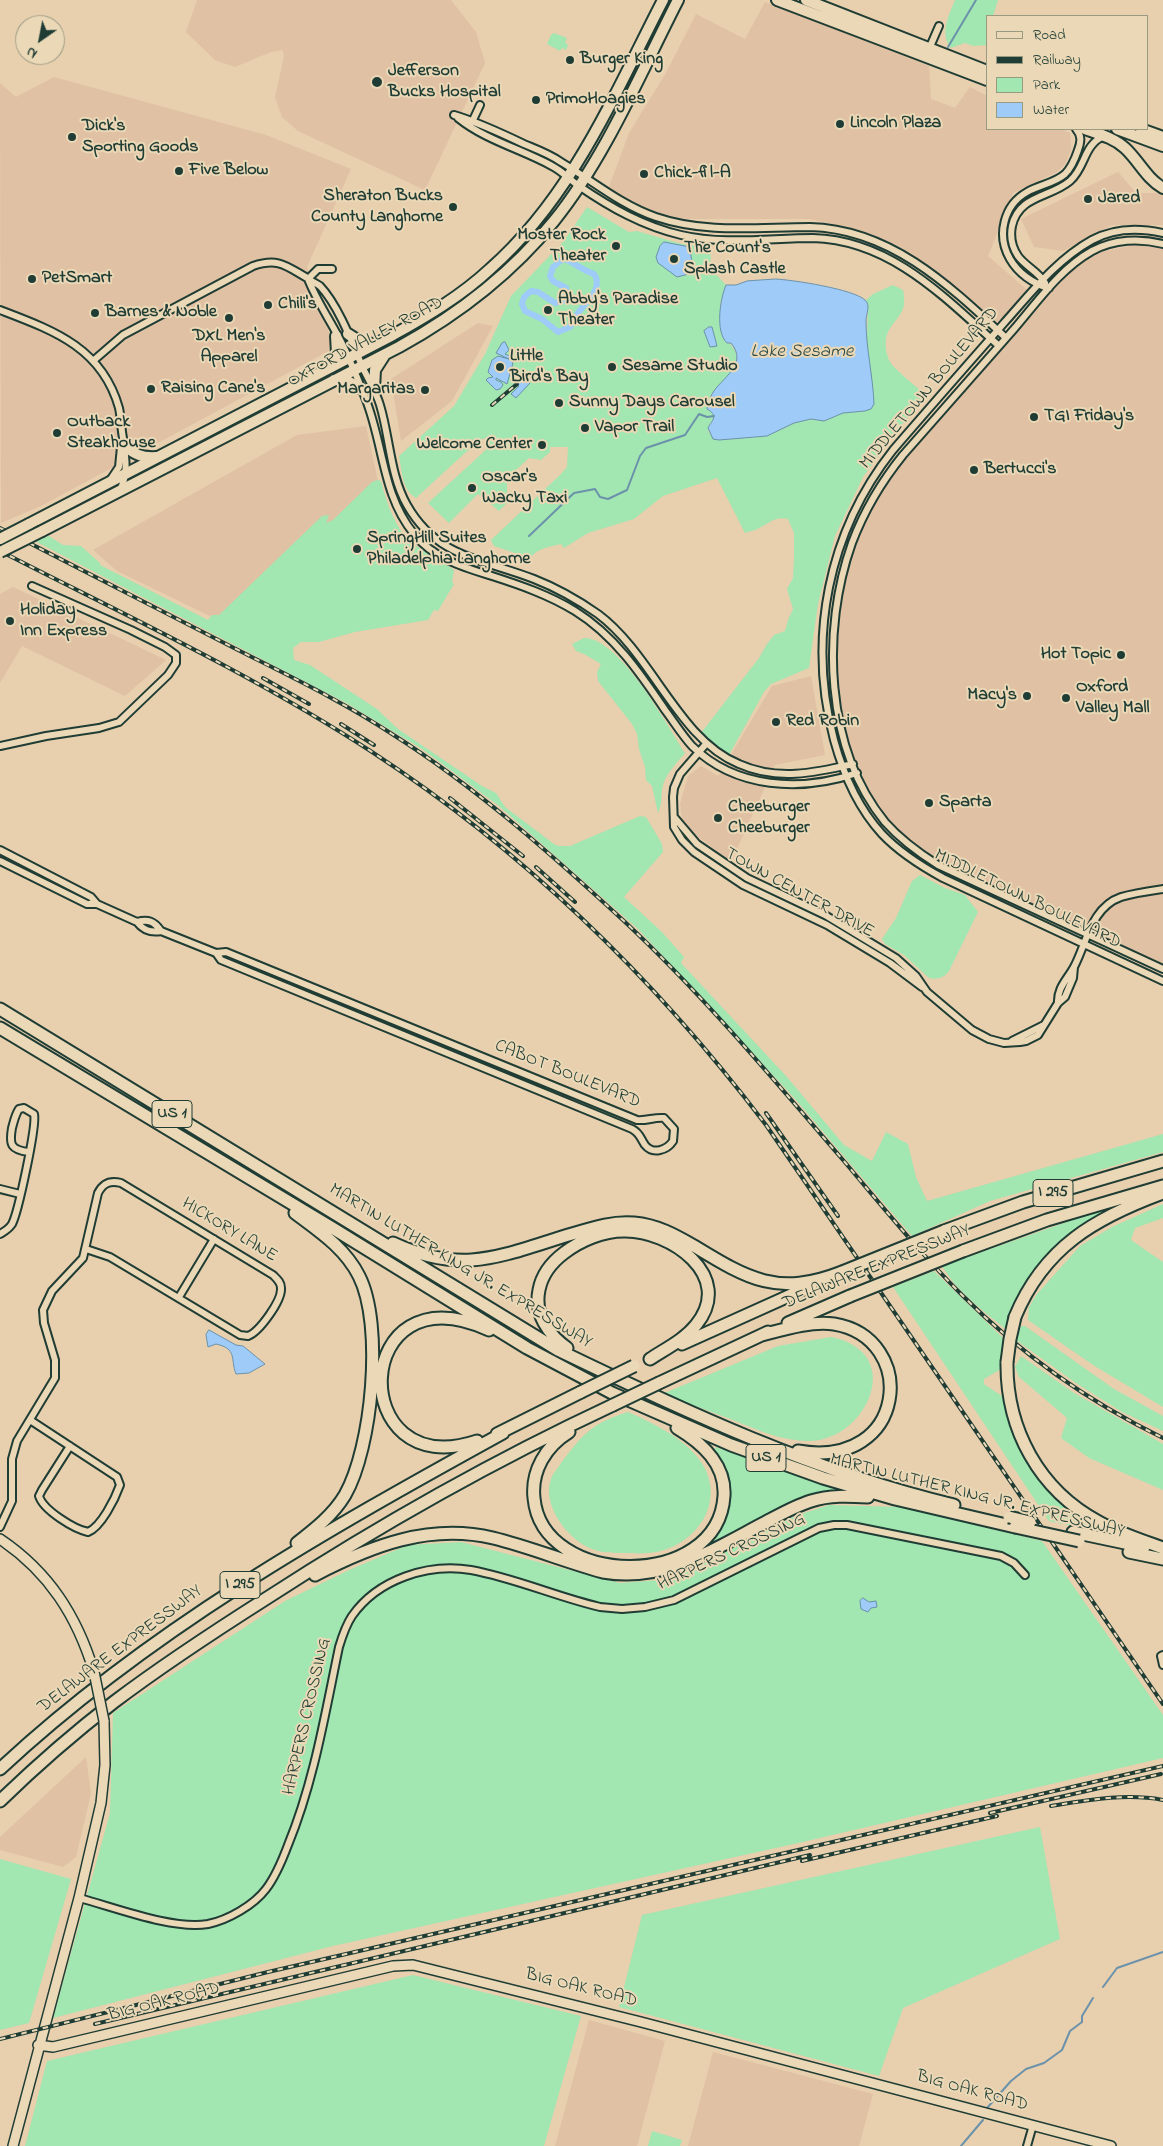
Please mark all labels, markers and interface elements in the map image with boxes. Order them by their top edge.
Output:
north arrow [15,15,65,65]
legend [986,15,1148,130]
text: Road [1033,24,1066,46]
text: N [22,41,42,64]
place label: Burger King [580,49,663,71]
text: Railway [1033,49,1081,71]
marker: Burger King [564,54,576,66]
place label: Jefferson Bucks Hospital [388,61,501,104]
text: Park [1033,74,1060,96]
marker: Jefferson Bucks Hospital [370,75,384,89]
place label: PrimoHoagies [546,89,646,111]
marker: PrimoHoagies [530,94,542,106]
text: Water [1033,99,1069,121]
place label: Lincoln Plaza [850,113,941,135]
place label: Dick's Sporting Goods [82,116,198,158]
marker: Lincoln Plaza [834,118,846,130]
marker: Dick's Sporting Goods [66,131,78,143]
place label: Five Below [189,160,268,182]
place label: Chick-fil-A [654,163,731,185]
marker: Five Below [173,165,185,177]
marker: Chick-fil-A [638,168,650,180]
place label: Sheraton Bucks County Langhorne [311,186,443,228]
place label: Jared [1098,188,1140,210]
marker: Jared [1082,193,1094,205]
marker: Sheraton Bucks County Langhorne [447,201,459,213]
place label: Moster Rock Theater [517,225,606,268]
place label: The Count's Splash Castle [684,238,786,280]
marker: Moster Rock Theater [610,240,622,252]
marker: The Count's Splash Castle [668,253,680,265]
place label: PetSmart [42,268,112,290]
marker: PetSmart [26,273,38,285]
place label: Abby's Paradise Theater [558,289,678,332]
street label: OXFORD VALLEY ROAD [285,293,447,393]
place label: Chili's [278,294,317,316]
marker: Chili's [262,299,274,311]
place label: Barnes & Noble [105,302,217,324]
marker: Abby's Paradise Theater [542,304,554,316]
street label: MIDDLETOWN BOULEVARD [856,304,1004,474]
marker: Barnes & Noble [89,307,101,319]
marker: DXL Men's Apparel [223,312,235,324]
place label: DXL Men's Apparel [193,326,265,368]
water label: Lake Sesame [751,342,853,364]
place label: Little Bird's Bay [510,346,588,388]
place label: Sesame Studio [622,356,738,378]
marker: Little Bird's Bay [494,361,506,373]
marker: Sesame Studio [606,361,618,373]
place label: Raising Cane's [161,378,265,400]
place label: Margaritas [337,379,415,401]
marker: Raising Cane's [145,383,157,395]
marker: Margaritas [419,384,431,396]
place label: Sunny Days Carousel [569,392,735,414]
marker: Sunny Days Carousel [553,397,565,409]
place label: TGI Friday's [1044,406,1134,428]
marker: TGI Friday's [1028,411,1040,423]
place label: Outback Steakhouse [67,412,156,454]
place label: Vapor Trail [595,417,674,439]
marker: Vapor Trail [579,422,591,434]
marker: Outback Steakhouse [51,427,63,439]
place label: Welcome Center [417,434,532,456]
marker: Welcome Center [536,439,548,451]
place label: Bertucci's [984,459,1056,481]
marker: Bertucci's [968,464,980,476]
place label: Oscar's Wacky Taxi [482,467,567,509]
marker: Oscar's Wacky Taxi [466,482,478,494]
place label: SpringHill Suites Philadelphia Langhorne [367,528,530,570]
marker: SpringHill Suites Philadelphia Langhorne [351,543,363,555]
place label: Holiday Inn Express [20,600,107,642]
marker: Holiday Inn Express [4,615,16,627]
place label: Hot Topic [1041,644,1111,666]
marker: Hot Topic [1115,649,1127,661]
place label: Oxford Valley Mall [1076,677,1149,720]
place label: Macy's [967,685,1017,707]
marker: Macy's [1021,690,1033,702]
marker: Oxford Valley Mall [1060,692,1072,704]
place label: Red Robin [786,711,859,733]
marker: Red Robin [770,716,782,728]
place label: Sparta [939,792,991,814]
place label: Cheeburger Cheeburger [728,797,810,840]
marker: Sparta [923,797,935,809]
marker: Cheeburger Cheeburger [712,812,724,824]
street label: TOWN CENTER DRIVE [721,844,877,944]
street label: MIDDLETOWN BOULEVARD [930,845,1124,955]
street label: CABOT BOULEVARD [491,1036,643,1114]
road number: US 1 [152,1100,192,1128]
street label: MARTIN LUTHER KING JR. EXPRESSWAY [325,1180,595,1354]
road number: I 295 [1033,1180,1073,1206]
street label: HICKORY LANE [177,1194,281,1268]
street label: DELAWARE EXPRESSWAY [780,1220,974,1316]
road number: US 1 [746,1445,786,1472]
street label: MARTIN LUTHER KING JR. EXPRESSWAY [827,1450,1127,1544]
street label: HARPERS CROSSING [655,1509,809,1597]
road number: I 295 [220,1572,260,1598]
street label: DELAWARE EXPRESSWAY [35,1581,207,1719]
street label: HARPERS CROSSING [279,1636,337,1798]
street label: BIG OAK ROAD [523,1965,639,2013]
street label: BIG OAK ROAD [106,1979,222,2027]
street label: BIG OAK ROAD [914,2067,1030,2117]

